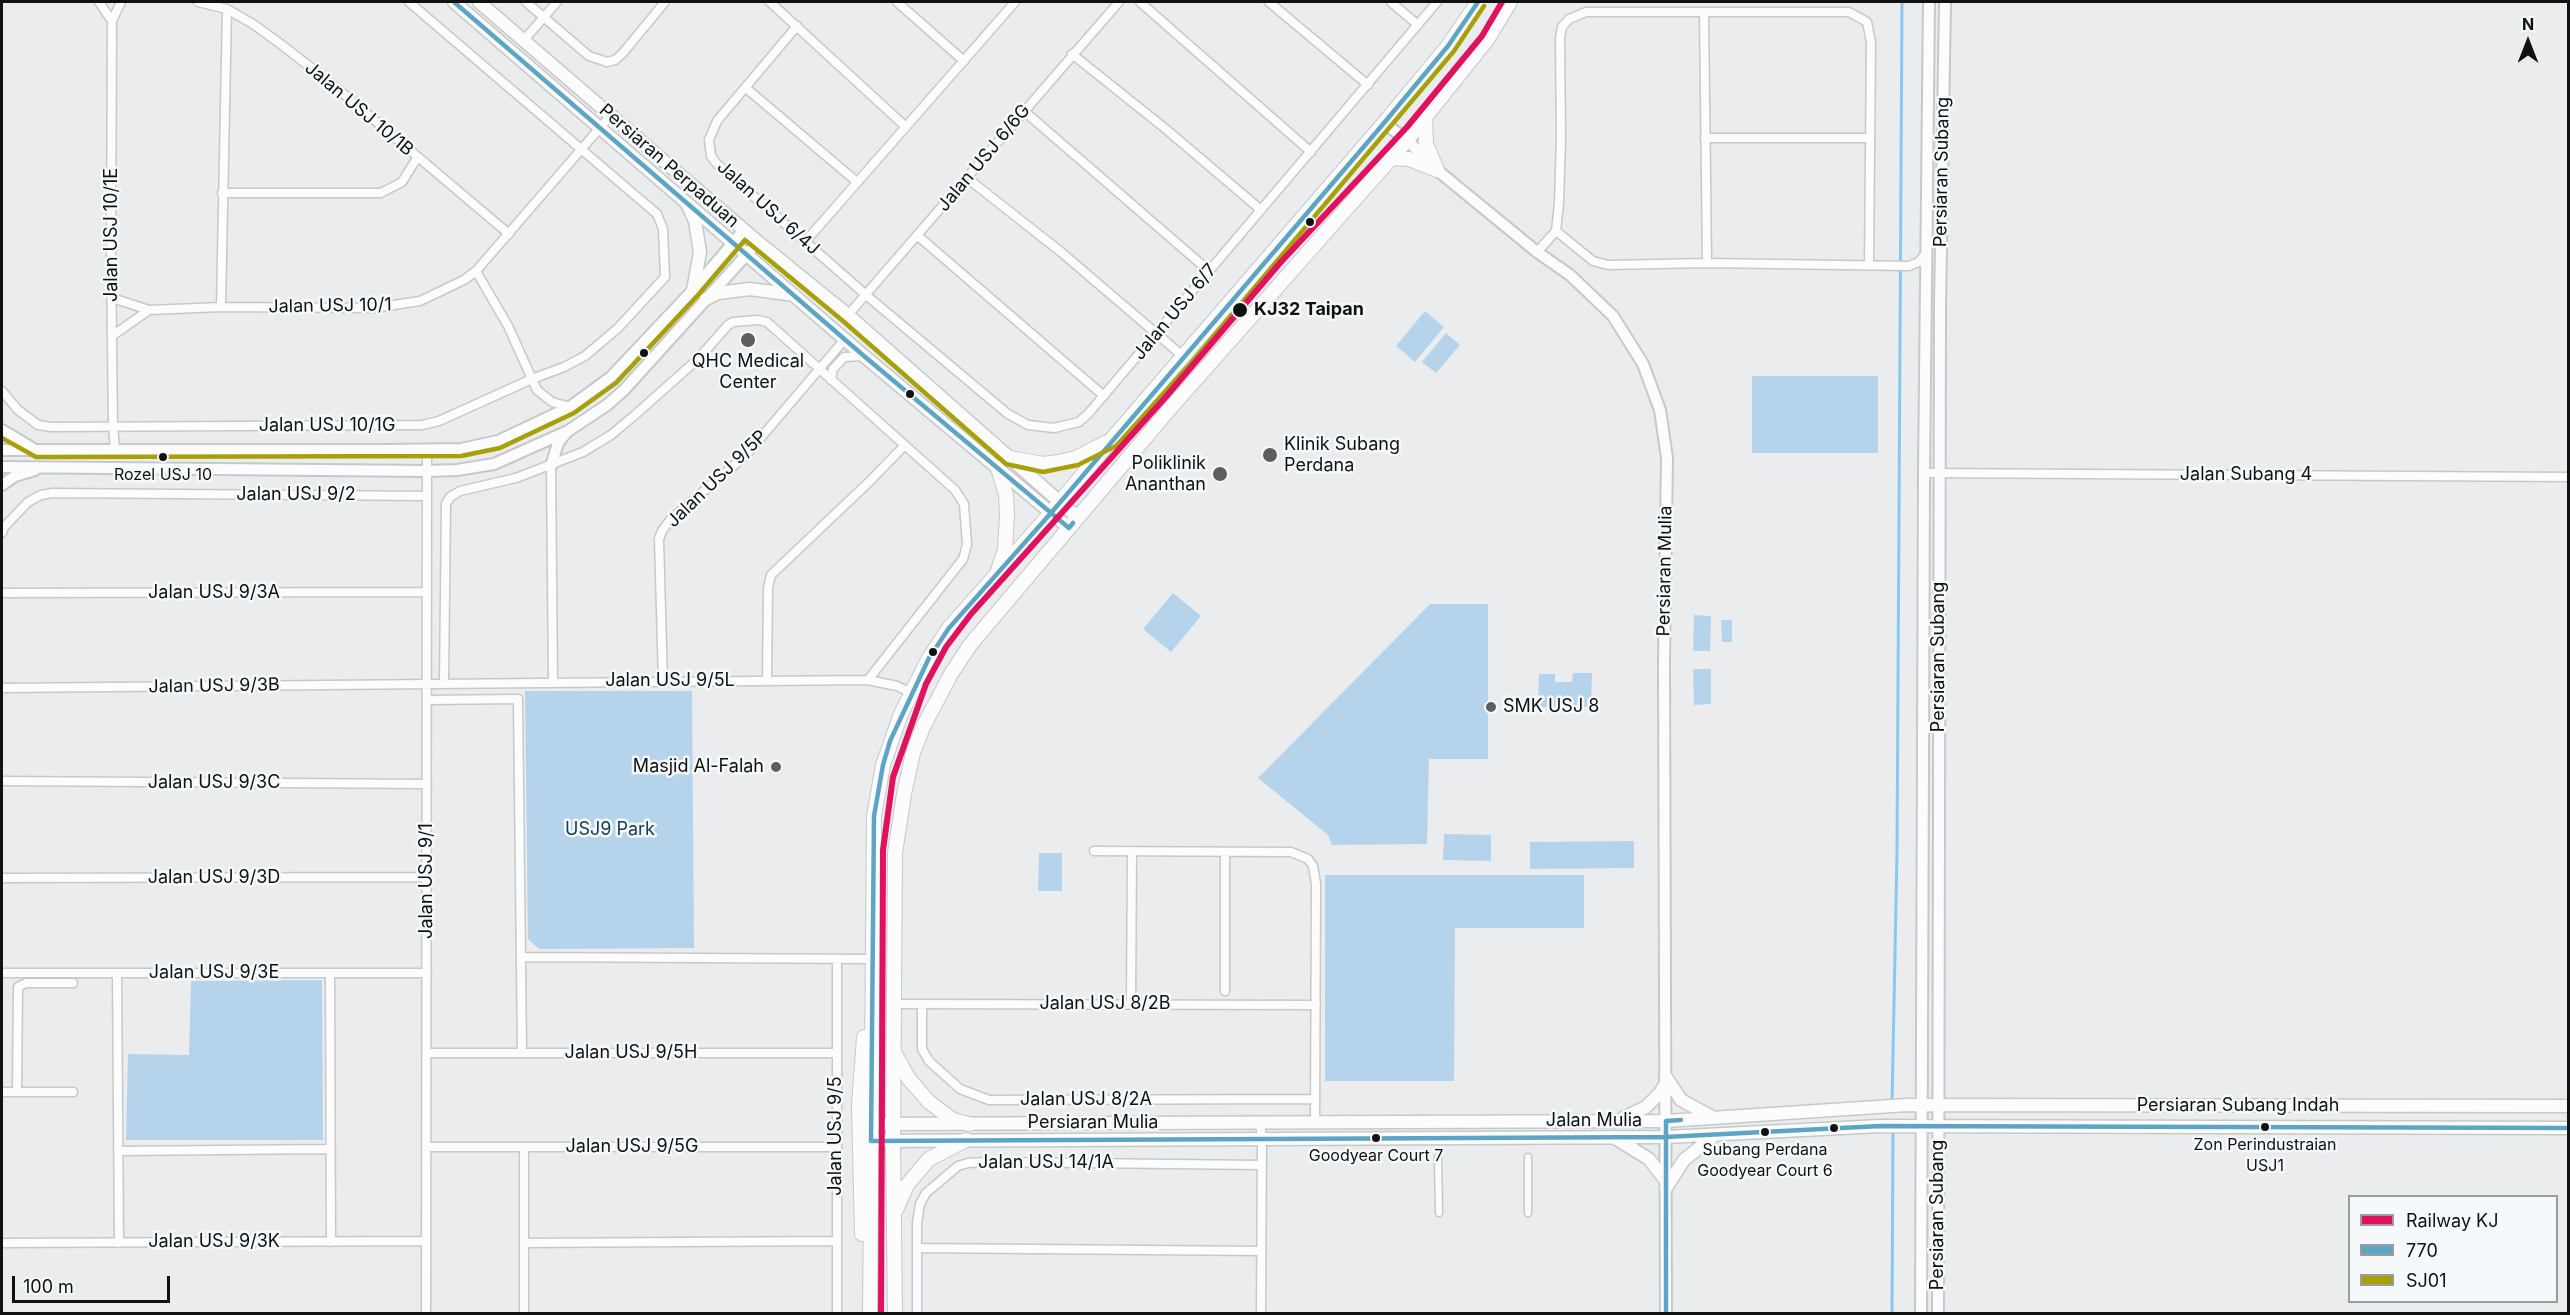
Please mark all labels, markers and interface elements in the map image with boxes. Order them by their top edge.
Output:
north arrow [2498,12,2558,72]
text: N [2522,14,2534,34]
street label: Jalan USJ 10/1B [300,57,418,161]
street label: Persiaran Subang [1930,97,1954,247]
street label: Persiaran Perpaduan [595,99,743,233]
street label: Jalan USJ 6/6G [933,100,1035,216]
street label: Jalan USJ 6/4J [712,156,824,260]
street label: Jalan USJ 10/1E [101,168,123,302]
unlabelled marker [1304,216,1316,228]
street label: Jalan USJ 6/7 [1129,260,1221,364]
street label: Jalan USJ 10/1 [268,294,392,318]
place label: KJ32 Taipan [1254,299,1364,321]
marker: KJ32 Taipan [1231,301,1249,319]
marker: QHC Medical Center [739,331,757,349]
unlabelled marker [638,347,650,359]
place label: QHC Medical Center [692,351,804,394]
unlabelled marker [904,388,916,400]
street label: Jalan USJ 10/1G [259,415,395,437]
street label: Jalan USJ 9/5P [662,426,772,532]
place label: Klinik Subang Perdana [1284,434,1400,476]
marker: Klinik Subang Perdana [1261,446,1279,464]
marker: Rozel USJ 10 [157,451,169,463]
place label: Poliklinik Ananthan [1125,453,1206,496]
street label: Jalan Subang 4 [2180,464,2312,486]
place label: Rozel USJ 10 [114,465,212,485]
marker: Poliklinik Ananthan [1211,465,1229,483]
street label: Jalan USJ 9/2 [236,484,356,506]
street label: Persiaran Mulia [1653,505,1677,637]
street label: Jalan USJ 9/3A [148,582,280,604]
street label: Persiaran Subang [1928,582,1950,732]
unlabelled marker [927,646,939,658]
street label: Jalan USJ 9/5L [605,670,735,692]
street label: Jalan USJ 9/3B [148,674,280,698]
place label: SMK USJ 8 [1503,696,1599,718]
marker: SMK USJ 8 [1484,700,1498,714]
place label: Masjid Al-Falah [633,756,764,778]
marker: Masjid Al-Falah [769,760,783,774]
street label: Jalan USJ 9/3C [148,772,280,794]
park label: USJ9 Park [565,819,655,841]
street label: Jalan USJ 9/1 [416,823,438,939]
street label: Jalan USJ 9/3D [148,867,280,889]
street label: Jalan USJ 9/3E [149,962,279,984]
street label: Jalan USJ 8/2B [1039,993,1171,1015]
street label: Jalan USJ 9/5H [565,1042,697,1064]
street label: Jalan USJ 9/5 [825,1076,847,1196]
street label: Jalan USJ 8/2A [1020,1089,1152,1111]
street label: Persiaran Subang Indah [2137,1095,2339,1117]
street label: Jalan Mulia [1546,1110,1642,1132]
street label: Persiaran Mulia [1028,1112,1158,1134]
marker: Zon Perindustraian USJ1 [2259,1121,2271,1133]
unlabelled marker [1828,1122,1840,1134]
marker: Subang Perdana Goodyear Court 6 [1759,1126,1771,1138]
marker: Goodyear Court 7 [1370,1132,1382,1144]
place label: Zon Perindustraian USJ1 [2194,1135,2336,1173]
street label: Jalan USJ 9/5G [566,1136,698,1158]
place label: Subang Perdana Goodyear Court 6 [1697,1140,1833,1178]
street label: Persiaran Subang [1927,1140,1949,1290]
place label: Goodyear Court 7 [1309,1146,1443,1166]
street label: Jalan USJ 14/1A [978,1152,1114,1174]
legend [2348,1195,2558,1303]
text: Railway KJ [2406,1210,2498,1231]
street label: Jalan USJ 9/3K [148,1231,280,1253]
text: 770 [2406,1240,2438,1261]
scale bar [15,1264,172,1302]
text: SJ01 [2406,1270,2447,1291]
text: 100 m [23,1276,74,1297]

